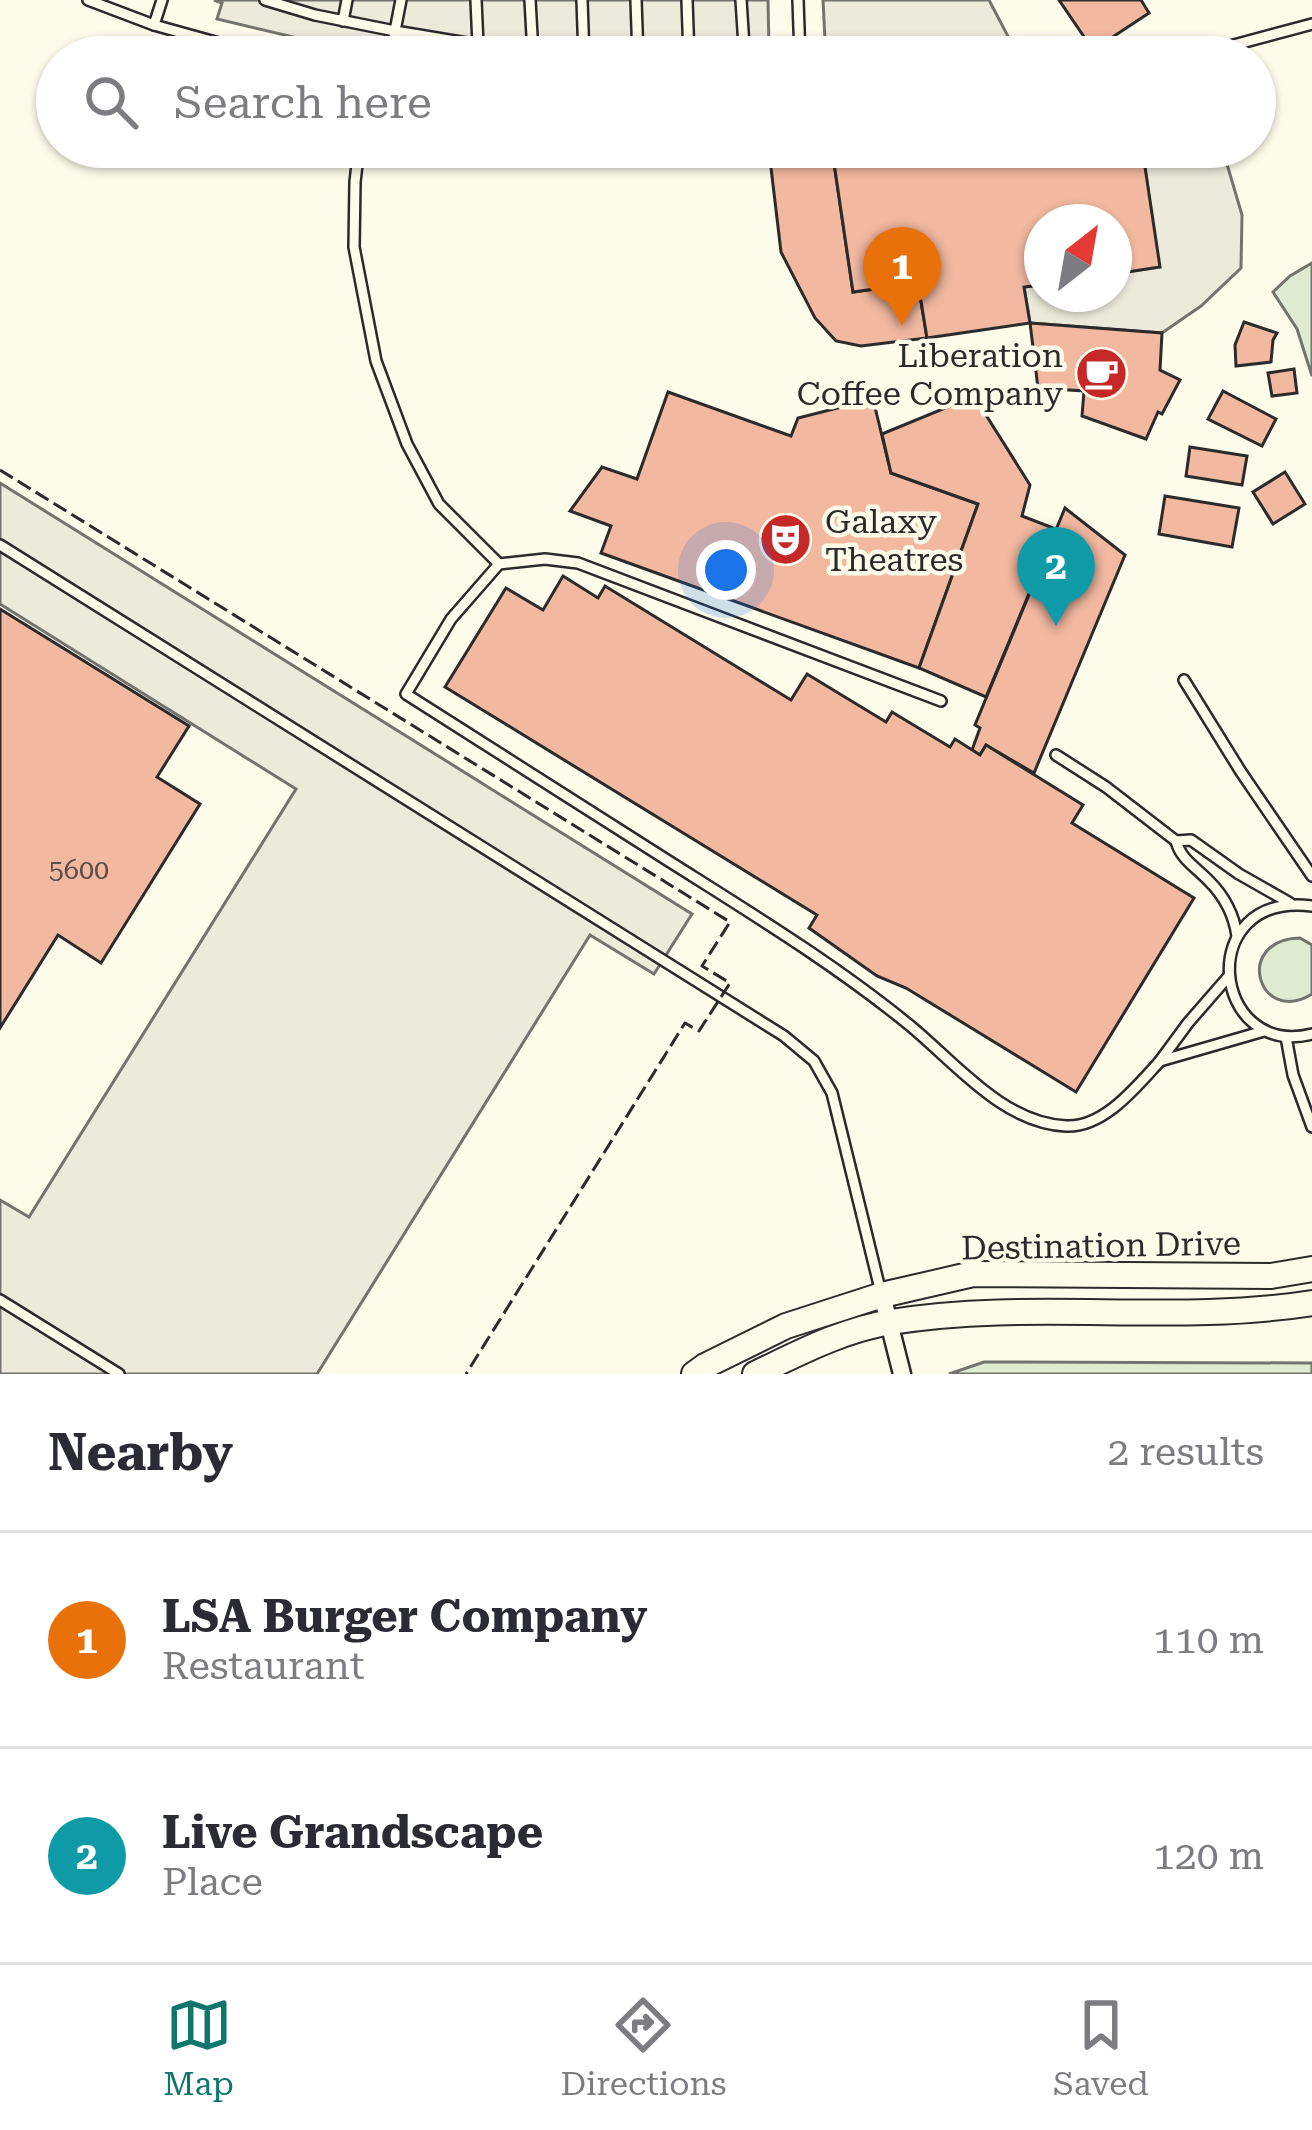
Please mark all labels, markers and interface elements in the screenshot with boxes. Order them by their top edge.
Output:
search box [36,36,1276,168]
icon: search [78,69,144,135]
text: Search here [174,76,432,129]
north arrow [1024,204,1132,312]
pin: 1 [863,227,941,326]
place label: Liberation Coffee Company [797,336,1063,413]
cafe icon: Liberation Coffee Company [1074,346,1130,402]
place label: Galaxy Theatres [825,502,963,579]
theatre icon: Galaxy Theatres [758,512,814,568]
pin: 2 [1017,527,1095,626]
your location [696,540,756,600]
house number: 5600 [49,854,109,886]
street label: Destination Drive [961,1224,1241,1267]
text: Nearby [48,1423,233,1482]
text: 2 results [1107,1429,1264,1475]
text: LSA Burger Company [162,1590,647,1643]
text: 1 [76,1617,98,1663]
text: 110 m [1153,1617,1264,1663]
text: Restaurant [162,1643,365,1689]
text: Live Grandscape [162,1806,543,1859]
text: 2 [76,1833,98,1879]
text: 120 m [1153,1833,1264,1879]
text: Place [162,1859,263,1905]
tab: Map [163,1992,234,2103]
tab: Directions [560,1992,726,2103]
tab: Saved [1053,1992,1149,2103]

